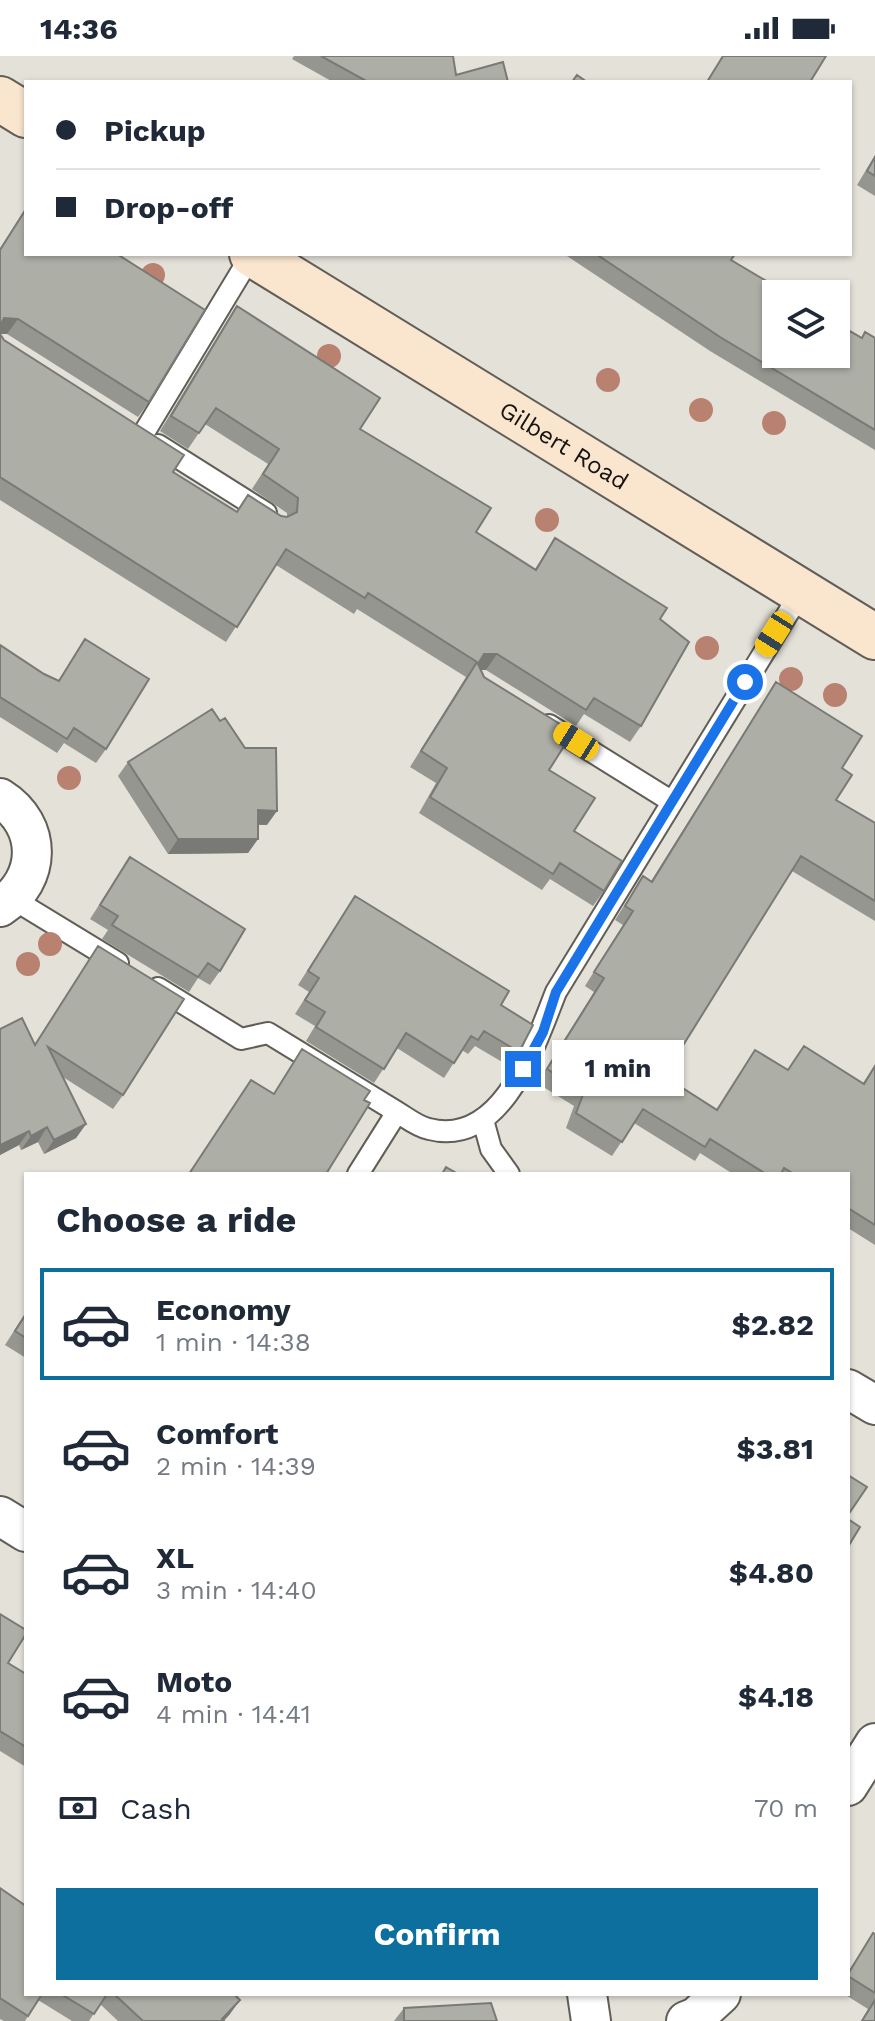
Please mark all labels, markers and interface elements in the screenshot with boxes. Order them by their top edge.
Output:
text: 14:36 [40,11,118,46]
text: Pickup [104,113,206,148]
text: Drop-off [104,190,233,225]
map controls [762,280,850,368]
button: layers [762,280,850,368]
street label: Gilbert Road [494,396,633,496]
car [751,607,797,661]
route start [727,664,763,700]
car [549,718,603,764]
callout: 1 min [551,1041,683,1097]
route end [505,1051,541,1087]
text: 1 min [585,1053,651,1083]
text: Choose a ride [56,1199,296,1241]
icon: car [60,1288,132,1360]
text: Economy [156,1292,291,1327]
text: $2.82 [732,1307,814,1342]
text: 1 min · 14:38 [156,1327,311,1357]
icon: car [60,1412,132,1484]
text: Comfort [156,1416,278,1451]
text: $3.81 [737,1431,814,1466]
text: 2 min · 14:39 [156,1451,316,1481]
icon: car [60,1536,132,1608]
text: XL [156,1540,194,1575]
text: $4.80 [729,1555,814,1590]
text: 3 min · 14:40 [156,1575,317,1605]
icon: car [60,1660,132,1732]
text: Moto [156,1664,232,1699]
text: $4.18 [738,1679,814,1714]
text: 4 min · 14:41 [156,1699,311,1729]
icon: cash [56,1786,100,1830]
text: Cash [120,1791,192,1826]
text: 70 m [754,1793,818,1823]
button: Confirm [56,1888,818,1980]

